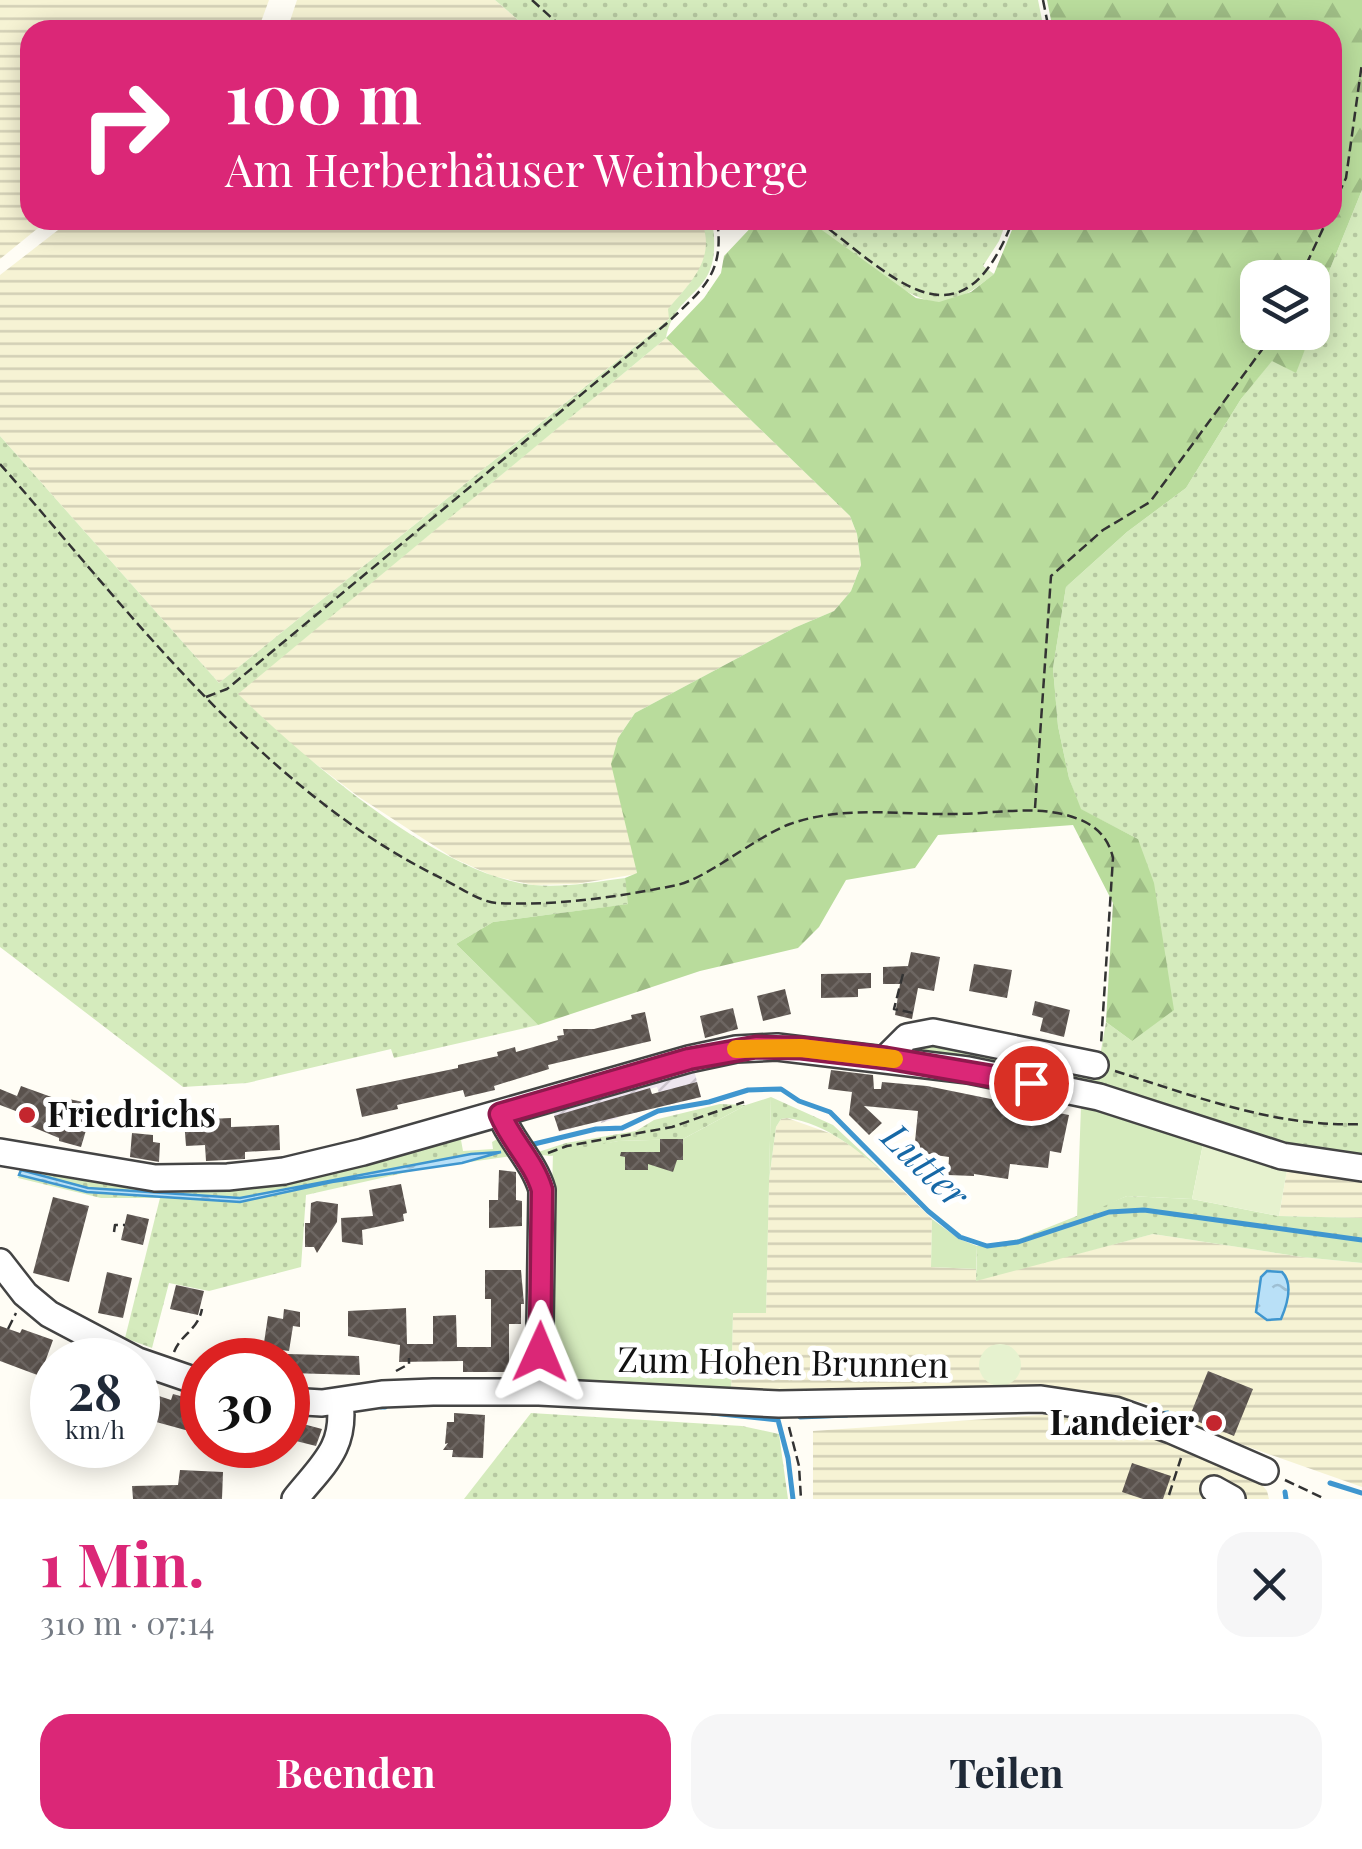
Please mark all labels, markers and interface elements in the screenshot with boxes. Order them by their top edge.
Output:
text: 100 m [225,48,422,142]
icon: right [60,60,190,190]
text: Am Herberhäuser Weinberge [225,138,808,198]
map controls [1240,260,1330,350]
button: layers [1240,260,1330,350]
pin [989,1041,1074,1126]
icon: arrive [1004,1056,1059,1111]
place label: Friedrichs [47,1089,216,1136]
marker: Friedrichs [16,1104,38,1126]
water label: Lutter [871,1109,982,1219]
position arrow [488,1300,592,1404]
street label: Zum Hohen Brunnen [617,1334,949,1387]
speed limit sign: 30 [180,1338,310,1468]
text: 28 [68,1357,122,1424]
place label: Landeier [1050,1397,1195,1444]
text: km/h [65,1412,125,1445]
marker: Landeier [1203,1412,1225,1434]
text: 1 Min. [40,1522,205,1602]
button: close [1217,1532,1322,1637]
text: 310 m · 07:14 [40,1600,215,1643]
button: Beenden [40,1714,671,1829]
button: Teilen [691,1714,1322,1829]

